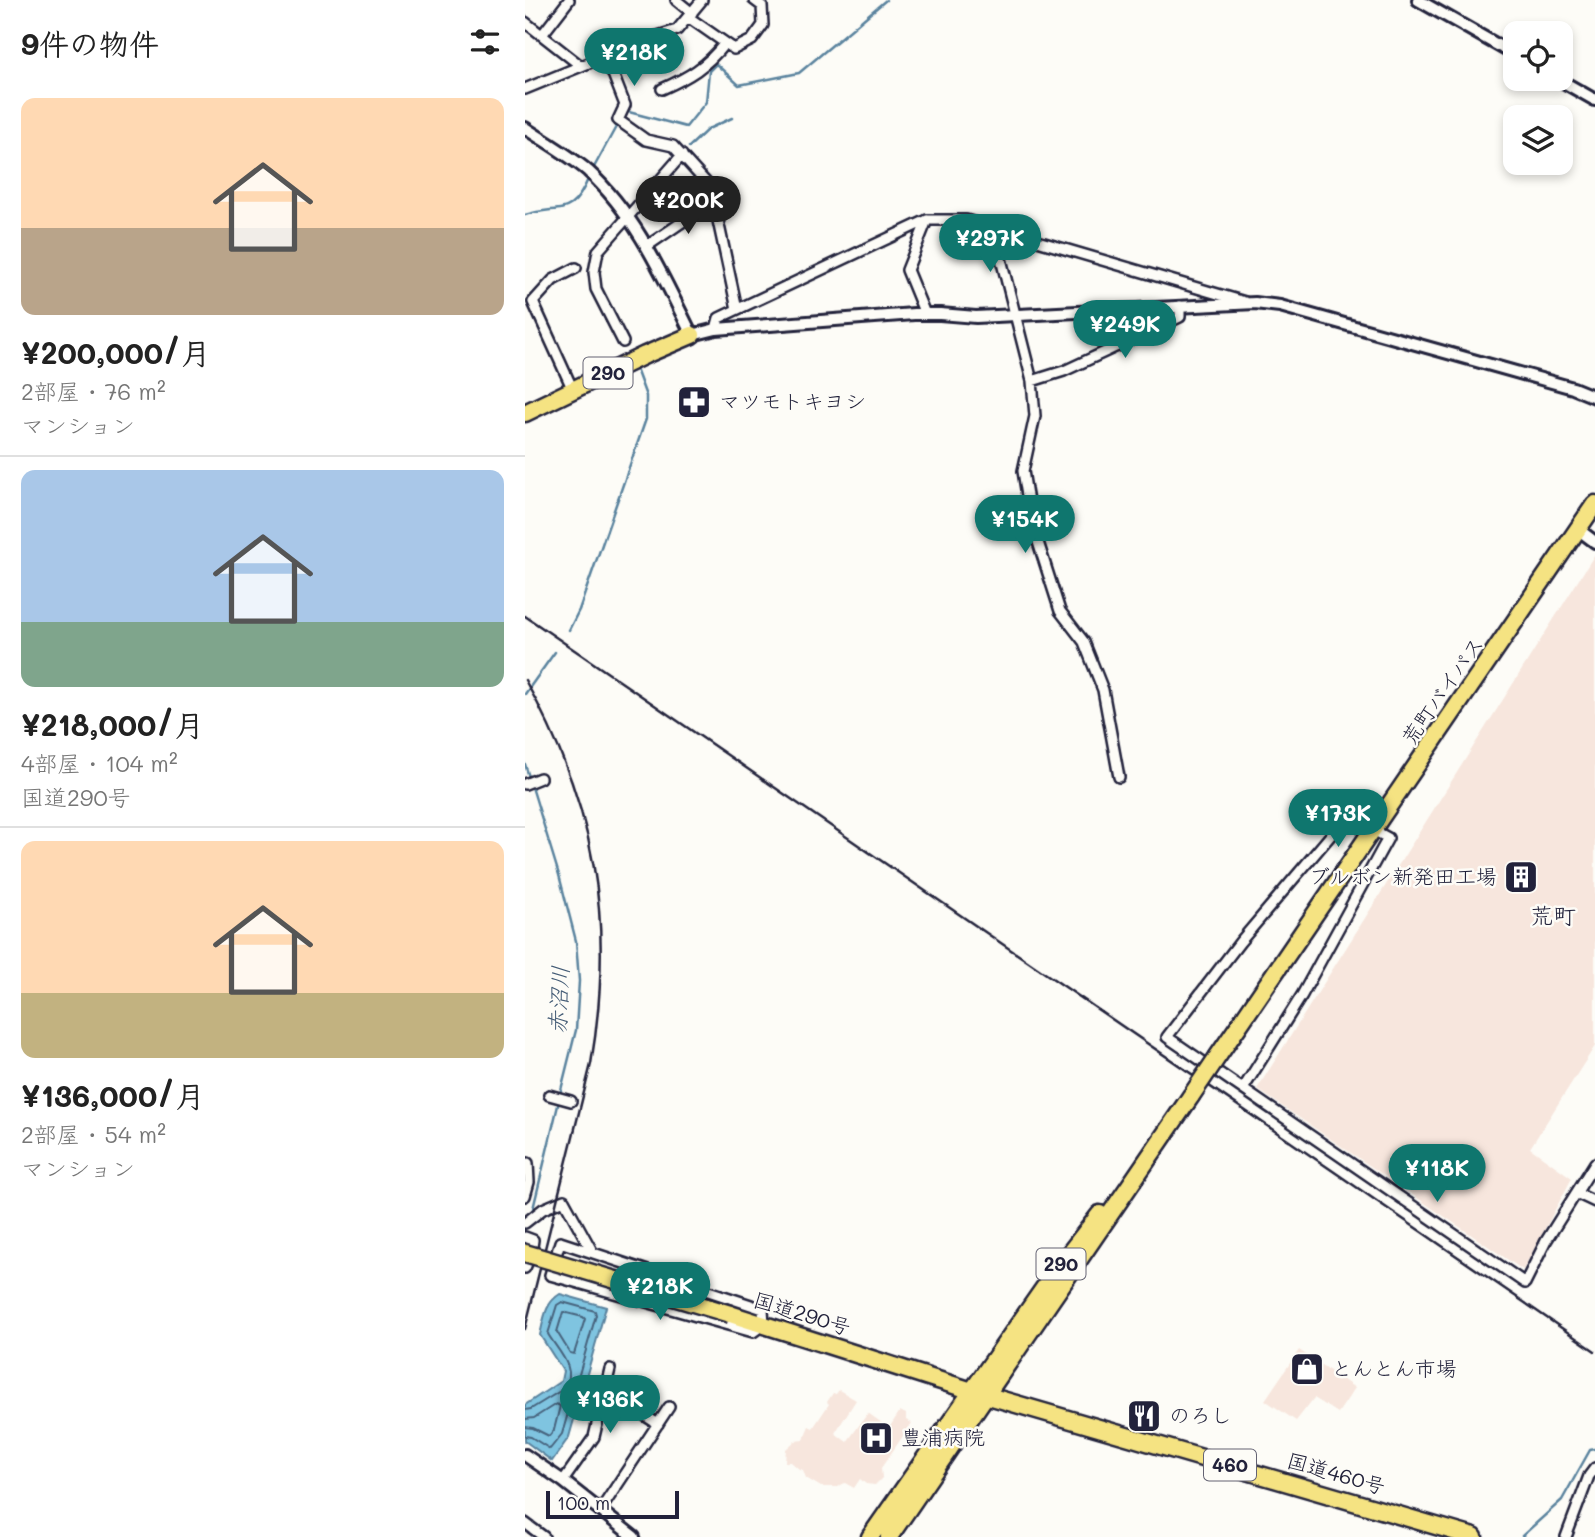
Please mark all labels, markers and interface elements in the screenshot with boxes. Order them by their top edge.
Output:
map controls [1503,21,1573,175]
button: locate [1503,21,1573,91]
text: 9件の物件 [21,23,159,63]
icon: filters [466,23,504,61]
pin: ¥218K [585,28,683,88]
text: ¥218K [600,36,668,66]
button: layers [1503,105,1573,175]
icon: home [200,144,326,270]
pin: ¥200K [639,176,737,236]
text: ¥200K [652,184,724,214]
pin: ¥297K [941,215,1039,274]
text: ¥297K [955,222,1025,252]
pin: ¥249K [1076,300,1174,360]
text: ¥249K [1089,308,1161,338]
text: ¥200,000/月 [21,332,211,372]
road number: 290 [583,358,633,388]
text: 2部屋 · 76 m² [21,376,166,406]
pharmacy icon: マツモトキヨシ [675,383,713,421]
place label: マツモトキヨシ [719,387,866,414]
text: マンション [21,410,135,440]
pin: ¥154K [976,496,1074,555]
text: ¥154K [991,503,1059,533]
icon: home [200,516,326,642]
street label: 荒町バイパス [1395,631,1489,749]
text: ¥218,000/月 [21,704,204,744]
text: 4部屋 · 104 m² [21,748,178,778]
text: 国道290号 [21,782,131,812]
pin: ¥173K [1289,790,1387,849]
text: ¥173K [1305,797,1372,827]
building icon: ブルボン新発田工場 [1502,858,1540,896]
place label: ブルボン新発田工場 [1309,862,1497,889]
icon: home [200,887,326,1013]
district label: 荒町 [1530,900,1576,930]
water label: 赤沼川 [541,965,575,1035]
text: ¥136,000/月 [21,1075,205,1115]
text: 2部屋 · 54 m² [21,1119,166,1149]
pin: ¥118K [1388,1144,1486,1204]
text: ¥118K [1405,1152,1469,1182]
text: マンション [21,1153,135,1183]
road number: 290 [1037,1248,1085,1280]
pin: ¥218K [611,1262,709,1322]
text: ¥218K [626,1270,694,1300]
street label: 国道290号 [751,1285,854,1340]
shop icon: とんとん市場 [1288,1350,1326,1388]
place label: とんとん市場 [1331,1354,1457,1381]
pin: ¥136K [561,1376,659,1435]
text: ¥136K [576,1383,644,1413]
restaurant icon: のろし [1125,1397,1163,1435]
place label: のろし [1169,1401,1232,1428]
hospital icon: 豊浦病院 [857,1419,895,1457]
place label: 豊浦病院 [901,1423,985,1450]
street label: 国道460号 [1284,1446,1389,1499]
road number: 460 [1204,1450,1256,1480]
scale bar [546,1488,679,1520]
text: 100 m [557,1490,610,1515]

